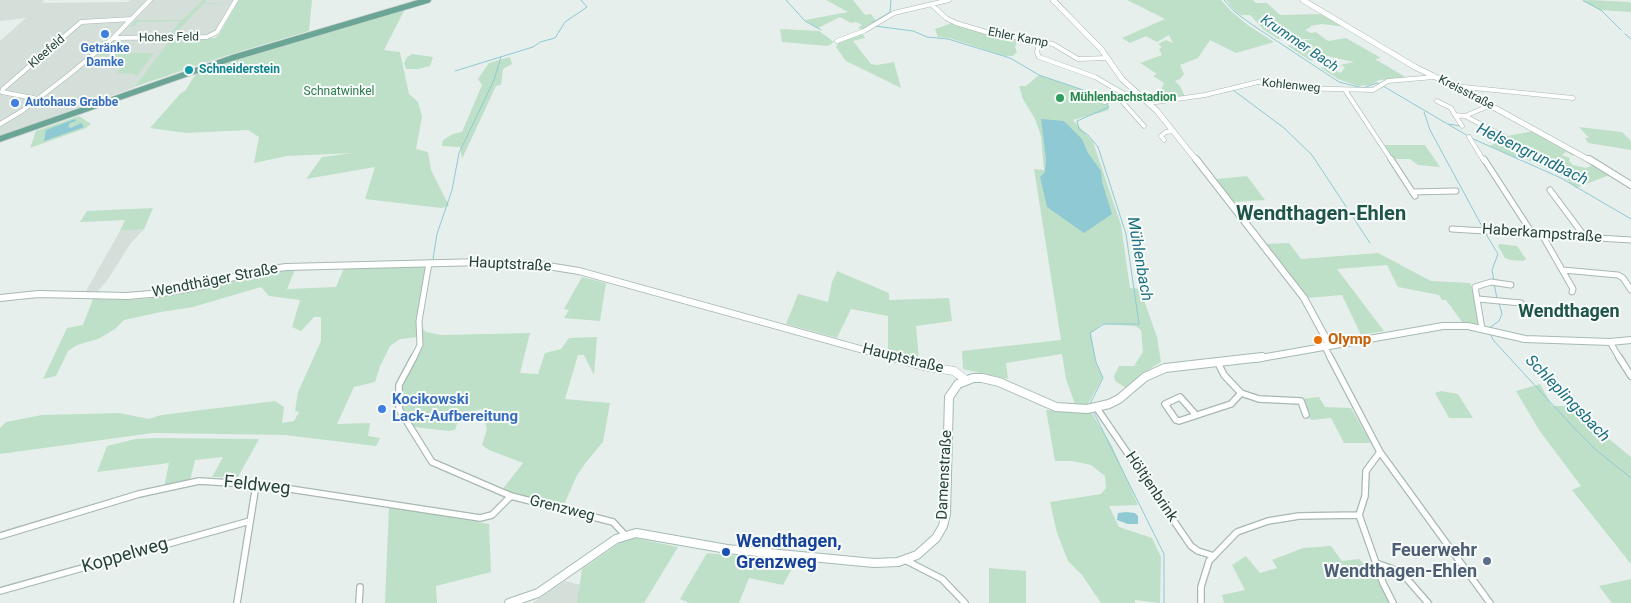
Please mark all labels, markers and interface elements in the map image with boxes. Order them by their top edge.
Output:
water label: Krummer Bach [1257,12,1341,76]
street label: Ehler Kamp [987,25,1049,51]
marker: Getränke Damke [99,28,111,40]
street label: Hohes Feld [139,30,199,46]
street label: Kleefeld [26,32,68,72]
place label: Getränke Damke [81,42,129,70]
place label: Schneiderstein [199,63,280,77]
marker: Schneiderstein [183,64,195,76]
street label: Kreisstraße [1436,73,1496,113]
street label: Kohlenweg [1261,76,1321,96]
park label: Schnatwinkel [304,85,374,99]
place label: Mühlenbachstadion [1070,91,1177,105]
marker: Mühlenbachstadion [1054,92,1066,104]
place label: Autohaus Grabbe [25,96,118,110]
marker: Autohaus Grabbe [9,97,21,109]
water label: Helsengrundbach [1473,120,1591,190]
district label: Wendthagen-Ehlen [1236,203,1406,227]
water label: Mühlenbach [1122,215,1156,303]
street label: Haberkampstraße [1481,221,1603,247]
street label: Hauptstraße [468,254,552,276]
street label: Wendthäger Straße [150,260,280,302]
district label: Wendthagen [1518,301,1620,323]
place label: Olymp [1328,331,1371,349]
marker: Olymp [1312,334,1324,346]
street label: Hauptstraße [861,340,945,378]
water label: Schleplingsbach [1521,352,1613,446]
place label: Kocikowski Lack-Aufbereitung [392,391,518,426]
marker: Kocikowski Lack-Aufbereitung [376,403,388,415]
street label: Damenstraße [934,430,956,520]
street label: Höltjenbrink [1121,449,1181,525]
street label: Feldweg [223,472,291,500]
street label: Grenzweg [528,492,596,526]
place label: Wendthagen, Grenzweg [736,531,842,574]
street label: Koppelweg [79,533,171,579]
place label: Feuerwehr Wendthagen-Ehlen [1324,540,1477,582]
marker: Wendthagen, Grenzweg [720,546,732,558]
marker: Feuerwehr Wendthagen-Ehlen [1481,555,1493,567]

